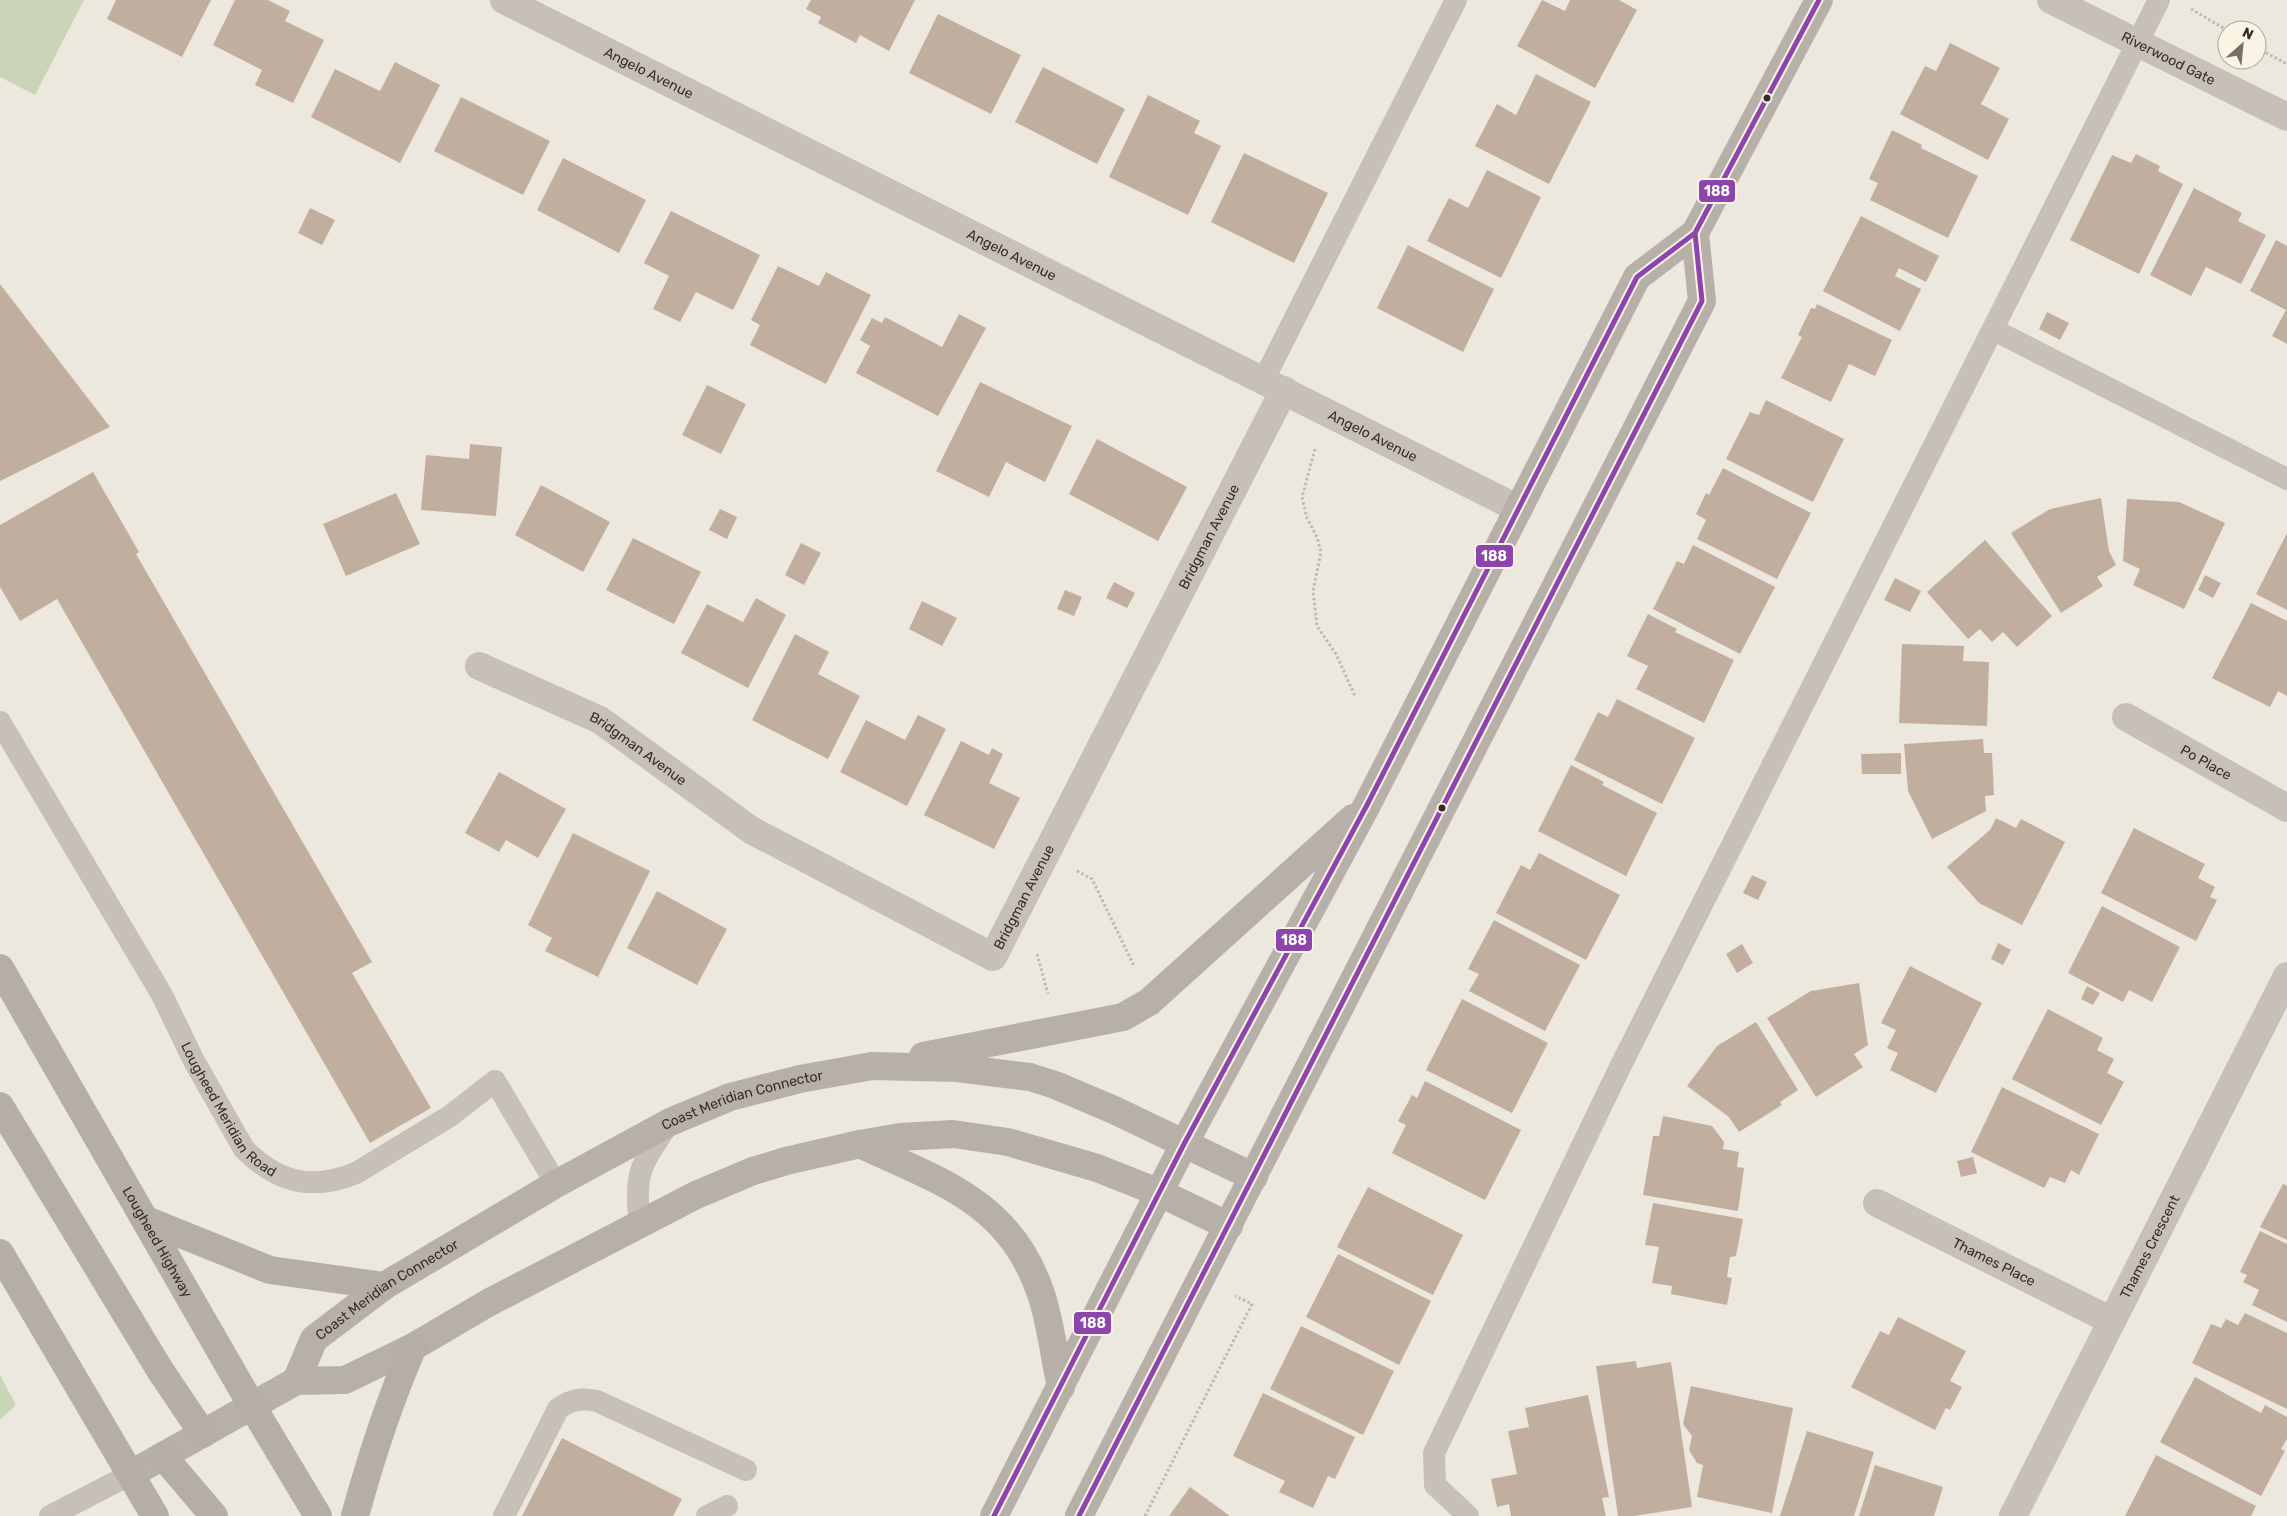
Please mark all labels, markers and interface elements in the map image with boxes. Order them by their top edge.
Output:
north arrow [2217,20,2267,70]
text: N [2239,24,2256,44]
street label: Riverwood Gate [2119,28,2218,89]
street label: Angelo Avenue [601,43,696,102]
unlabelled marker [1762,93,1772,103]
line badge: 188 [1698,179,1736,203]
text: 188 [1704,183,1730,200]
street label: Angelo Avenue [964,225,1059,284]
street label: Angelo Avenue [1325,406,1420,465]
street label: Bridgman Avenue [1175,481,1243,592]
line badge: 188 [1475,544,1514,568]
text: 188 [1481,548,1507,565]
street label: Bridgman Avenue [587,708,690,789]
street label: Po Place [2177,741,2235,784]
unlabelled marker [1437,803,1447,813]
street label: Bridgman Avenue [990,842,1058,952]
line badge: 188 [1275,928,1313,952]
text: 188 [1281,932,1307,949]
street label: Lougheed Meridian Road [178,1039,280,1180]
street label: Coast Meridian Connector [658,1066,825,1134]
street label: Lougheed Highway [119,1183,196,1301]
street label: Thames Crescent [2116,1192,2183,1301]
street label: Thames Place [1950,1234,2039,1290]
street label: Coast Meridian Connector [312,1235,462,1343]
line badge: 188 [1073,1311,1112,1335]
text: 188 [1080,1315,1106,1332]

